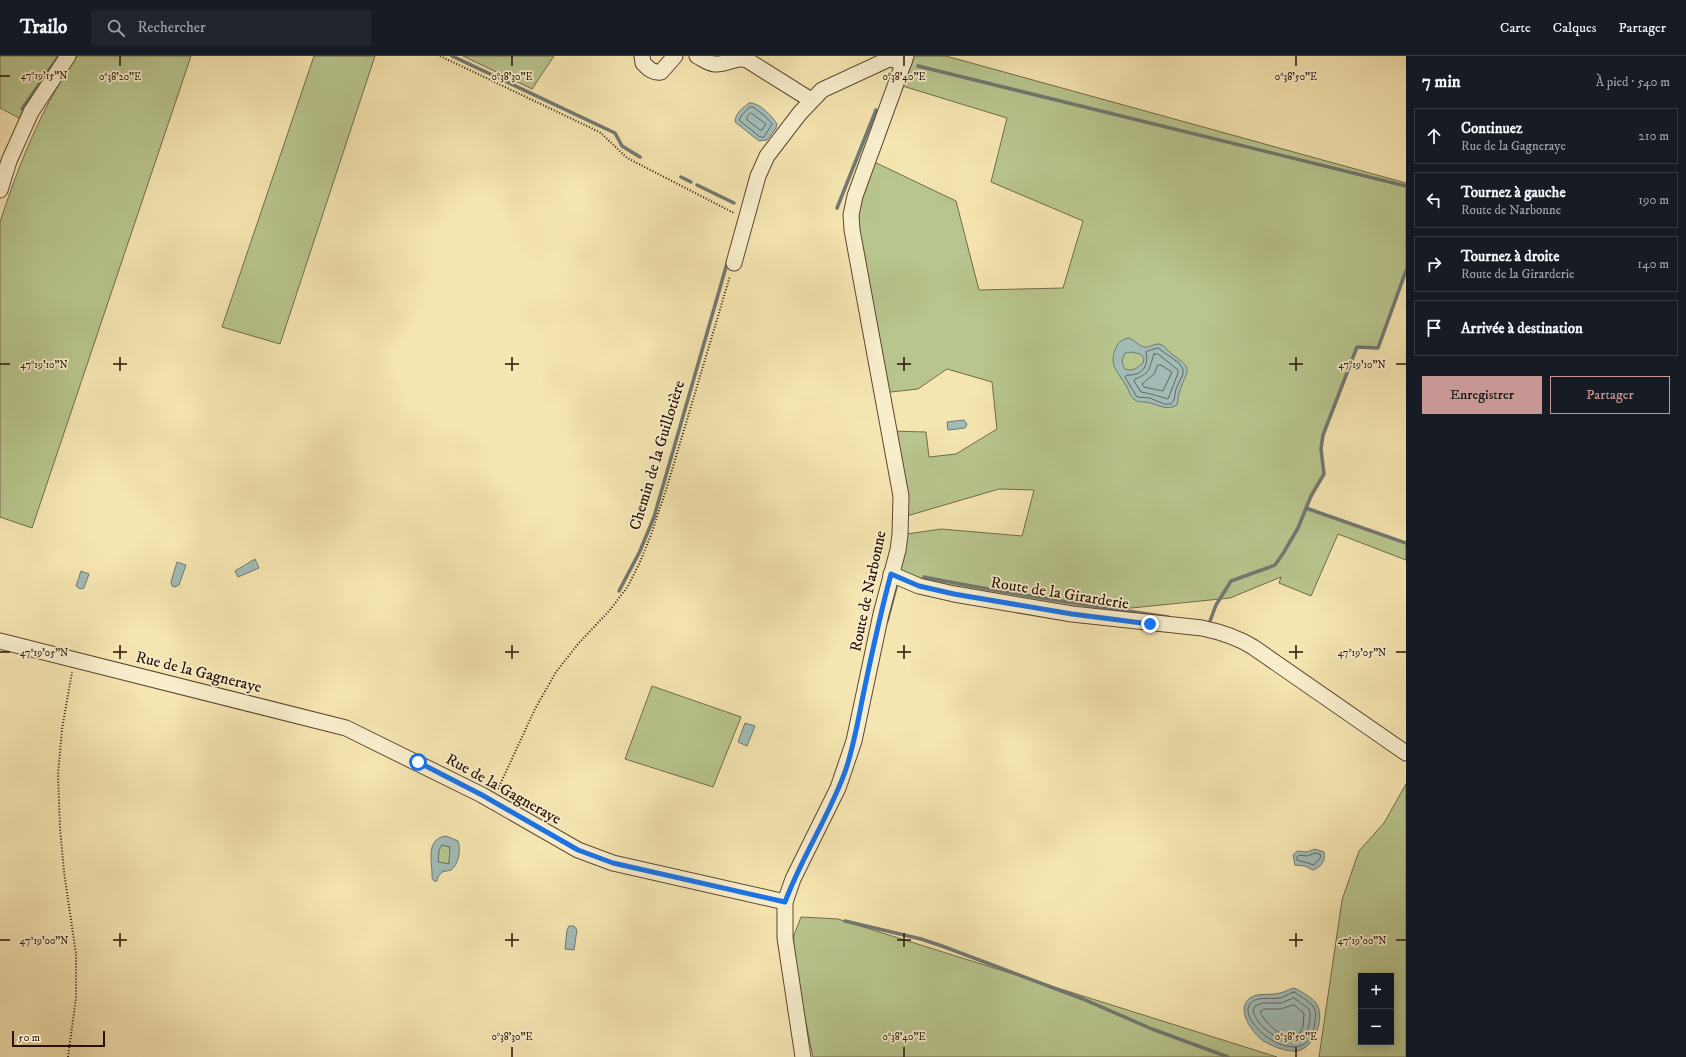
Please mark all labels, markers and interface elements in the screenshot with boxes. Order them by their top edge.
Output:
search box [91,10,371,46]
text: Trailo [20,16,67,39]
icon: search [105,17,127,39]
text: Rechercher [137,18,206,37]
text: Carte [1500,19,1531,37]
text: Calques [1553,19,1596,37]
text: Partager [1618,19,1666,37]
text: 47°19'15"N [21,70,67,82]
text: 0°38'20"E [99,71,141,83]
text: 0°38'30"E [491,71,533,83]
text: 0°38'40"E [882,71,926,83]
text: 0°38'50"E [1275,71,1317,83]
text: 7 min [1422,71,1461,93]
text: À pied · 540 m [1596,74,1670,90]
text: Continuez [1461,119,1522,138]
icon: ahead [1423,125,1445,147]
text: 210 m [1638,128,1669,144]
text: Rue de la Gagneraye [1461,138,1566,154]
text: Tournez à gauche [1461,183,1566,202]
icon: left [1423,189,1445,211]
text: 190 m [1638,192,1669,208]
text: Route de Narbonne [1461,202,1561,218]
text: Tournez à droite [1461,247,1559,266]
icon: right [1423,253,1445,275]
text: 140 m [1637,256,1669,272]
text: Route de la Girarderie [1461,266,1574,282]
icon: arrive [1423,317,1445,339]
text: Arrivée à destination [1461,319,1583,338]
text: 47°19'10"N [20,359,68,371]
text: 47°19'10"N [1338,359,1386,371]
button: Enregistrer [1422,376,1542,414]
button: Partager [1550,376,1670,414]
street label: Chemin de la Guillotière [625,378,689,533]
street label: Route de Narbonne [845,528,891,654]
street label: Route de la Girarderie [989,572,1131,614]
route end [1141,615,1159,633]
text: 47°19'05"N [20,647,68,659]
street label: Rue de la Gagneraye [134,647,264,697]
text: 47°19'05"N [1338,647,1386,659]
street label: Rue de la Gagneraye [442,749,565,829]
route start [409,753,427,771]
text: 47°19'00"N [19,935,69,947]
text: 47°19'00"N [1337,935,1387,947]
map controls [1358,973,1394,1045]
button: + [1358,973,1394,1009]
button: − [1358,1009,1394,1045]
scale bar [12,1029,105,1048]
text: 50 m [18,1031,40,1045]
text: 0°38'30"E [491,1031,533,1043]
text: 0°38'40"E [882,1031,926,1043]
text: 0°38'50"E [1275,1031,1317,1043]

